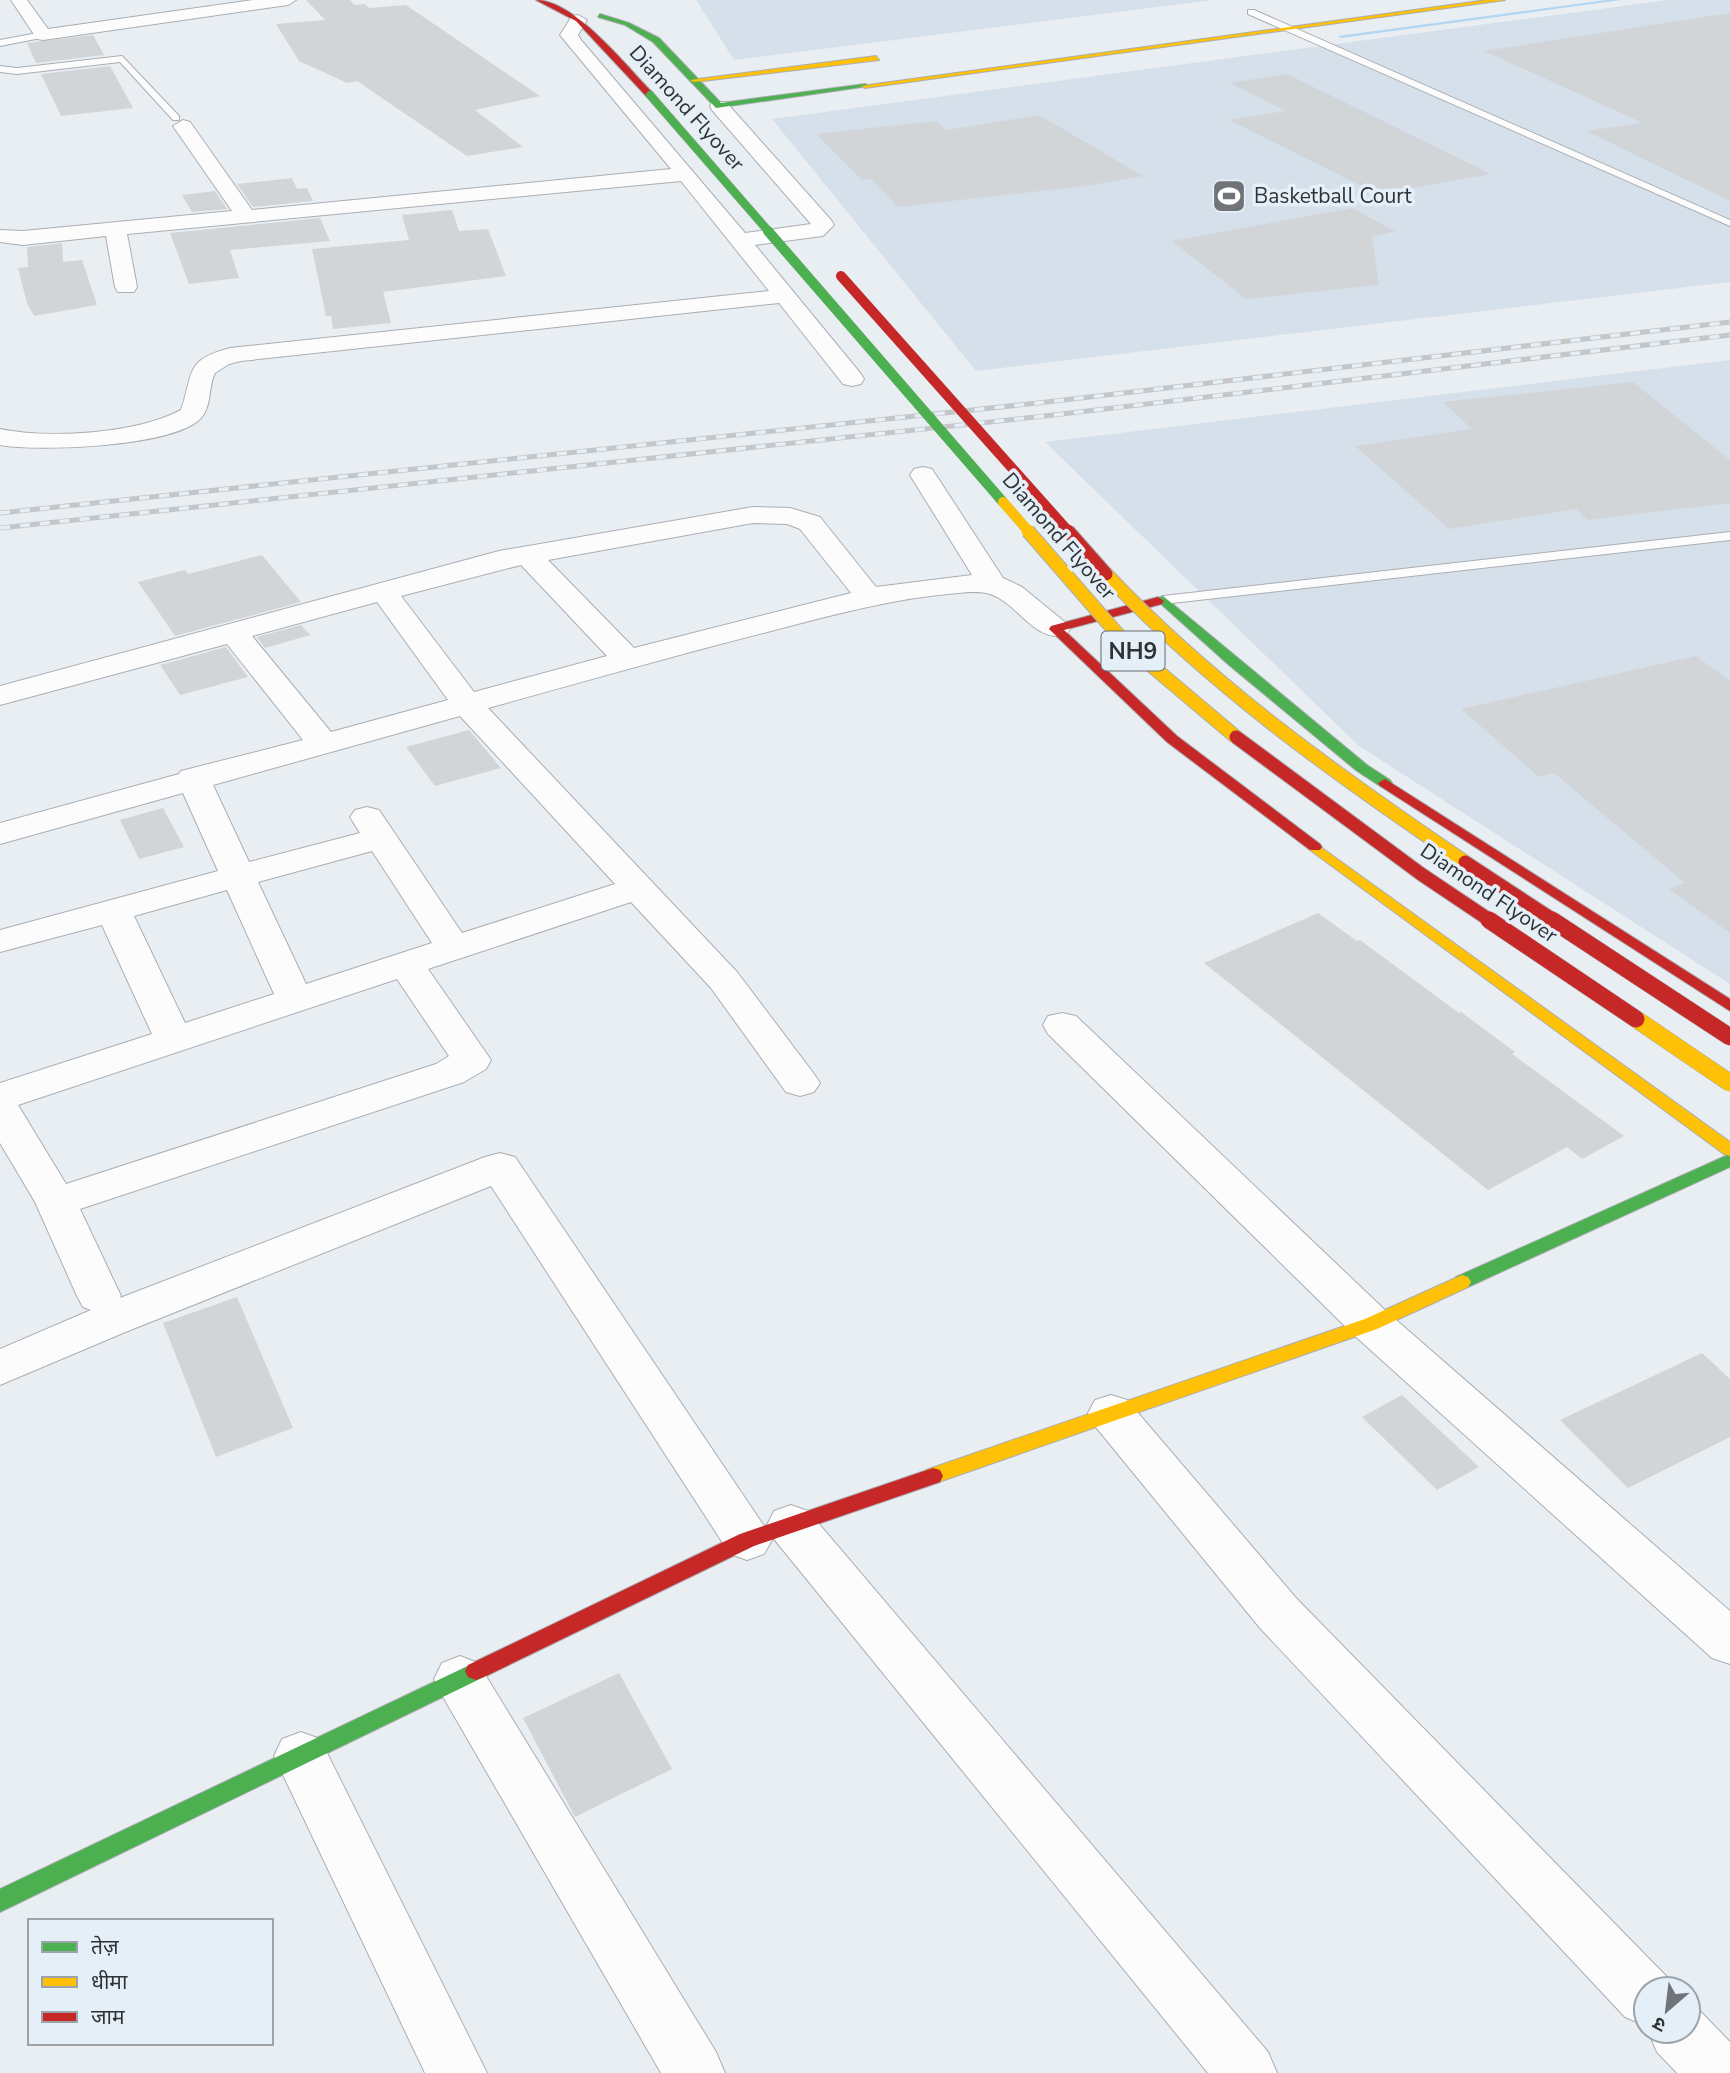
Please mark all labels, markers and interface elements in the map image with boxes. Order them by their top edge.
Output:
street label: Diamond Flyover [623,39,751,177]
sports icon: Basketball Court [1210,177,1248,215]
place label: Basketball Court [1254,182,1412,210]
street label: Diamond Flyover [996,467,1122,606]
road number: NH9 [1102,632,1164,670]
street label: Diamond Flyover [1415,837,1563,950]
legend [28,1919,273,2045]
text: तेज़ [91,1933,119,1961]
text: धीमा [91,1968,128,1996]
north arrow [1632,1975,1702,2045]
text: जाम [91,2003,125,2031]
text: उ [1648,2010,1671,2038]

